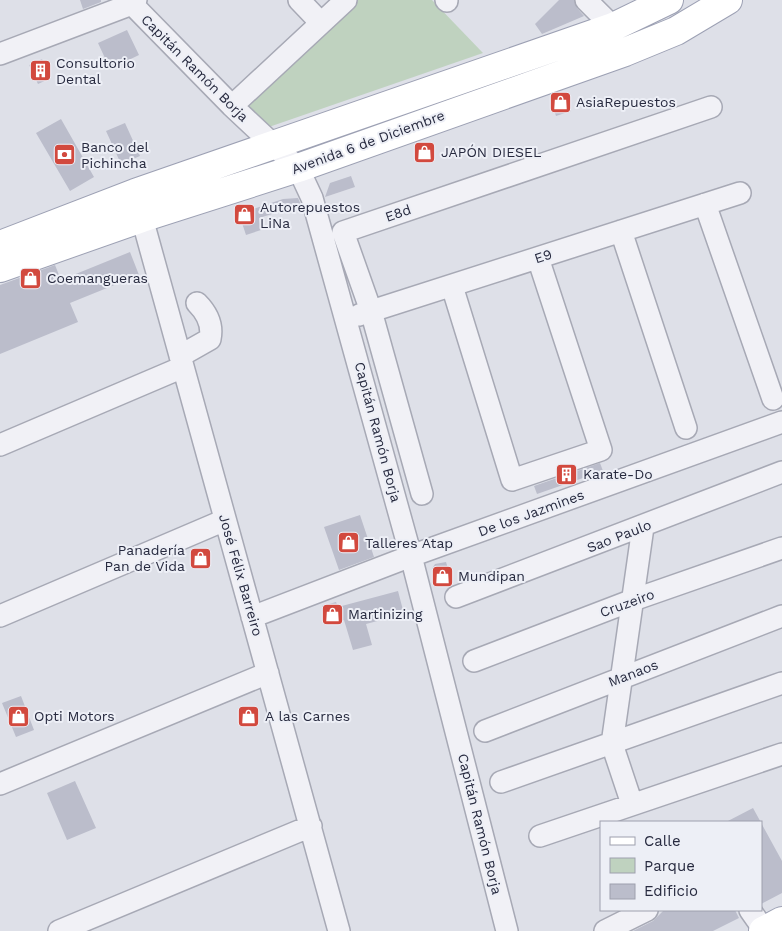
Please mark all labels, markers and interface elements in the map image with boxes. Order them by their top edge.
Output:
street label: Capitán Ramón Borja [138,11,252,125]
place label: Consultorio Dental [56,55,135,87]
building icon: Consultorio Dental [28,59,52,83]
shop icon: AsiaRepuestos [548,90,572,114]
place label: AsiaRepuestos [576,94,676,110]
street label: Avenida 6 de Diciembre [289,107,447,177]
place label: Banco del Pichincha [81,139,150,171]
shop icon: JAPÓN DIESEL [413,140,437,164]
bank icon: Banco del Pichincha [53,143,77,167]
place label: JAPÓN DIESEL [441,144,541,160]
place label: Autorepuestos LiNa [260,199,360,231]
street label: E8d [383,201,413,225]
shop icon: Autorepuestos LiNa [232,203,256,227]
street label: E9 [532,246,554,266]
shop icon: Coemangueras [19,266,43,290]
place label: Coemangueras [47,270,148,286]
street label: Capitán Ramón Borja [352,360,404,504]
building icon: Karate-Do [555,462,579,486]
place label: Karate-Do [583,466,653,482]
street label: De los Jazmines [476,486,586,540]
street label: José Félix Barreiro [216,512,266,638]
street label: Sao Paulo [585,516,653,556]
shop icon: Talleres Atap [337,531,361,555]
place label: Talleres Atap [365,535,453,551]
place label: Panadería Pan de Vida [104,542,185,574]
shop icon: Panadería Pan de Vida [189,546,213,570]
shop icon: Mundipan [430,564,454,588]
place label: Mundipan [458,568,525,584]
street label: Cruzeiro [597,586,657,620]
shop icon: Martinizing [320,602,344,626]
place label: Martinizing [348,606,423,622]
street label: Manaos [606,656,660,690]
shop icon: Opti Motors [6,704,30,728]
shop icon: A las Carnes [237,704,261,728]
place label: Opti Motors [34,708,115,724]
place label: A las Carnes [265,708,350,724]
street label: Capitán Ramón Borja [455,752,505,896]
legend [600,821,762,911]
text: Calle [644,832,681,850]
text: Parque [644,857,695,875]
text: Edificio [644,882,698,900]

